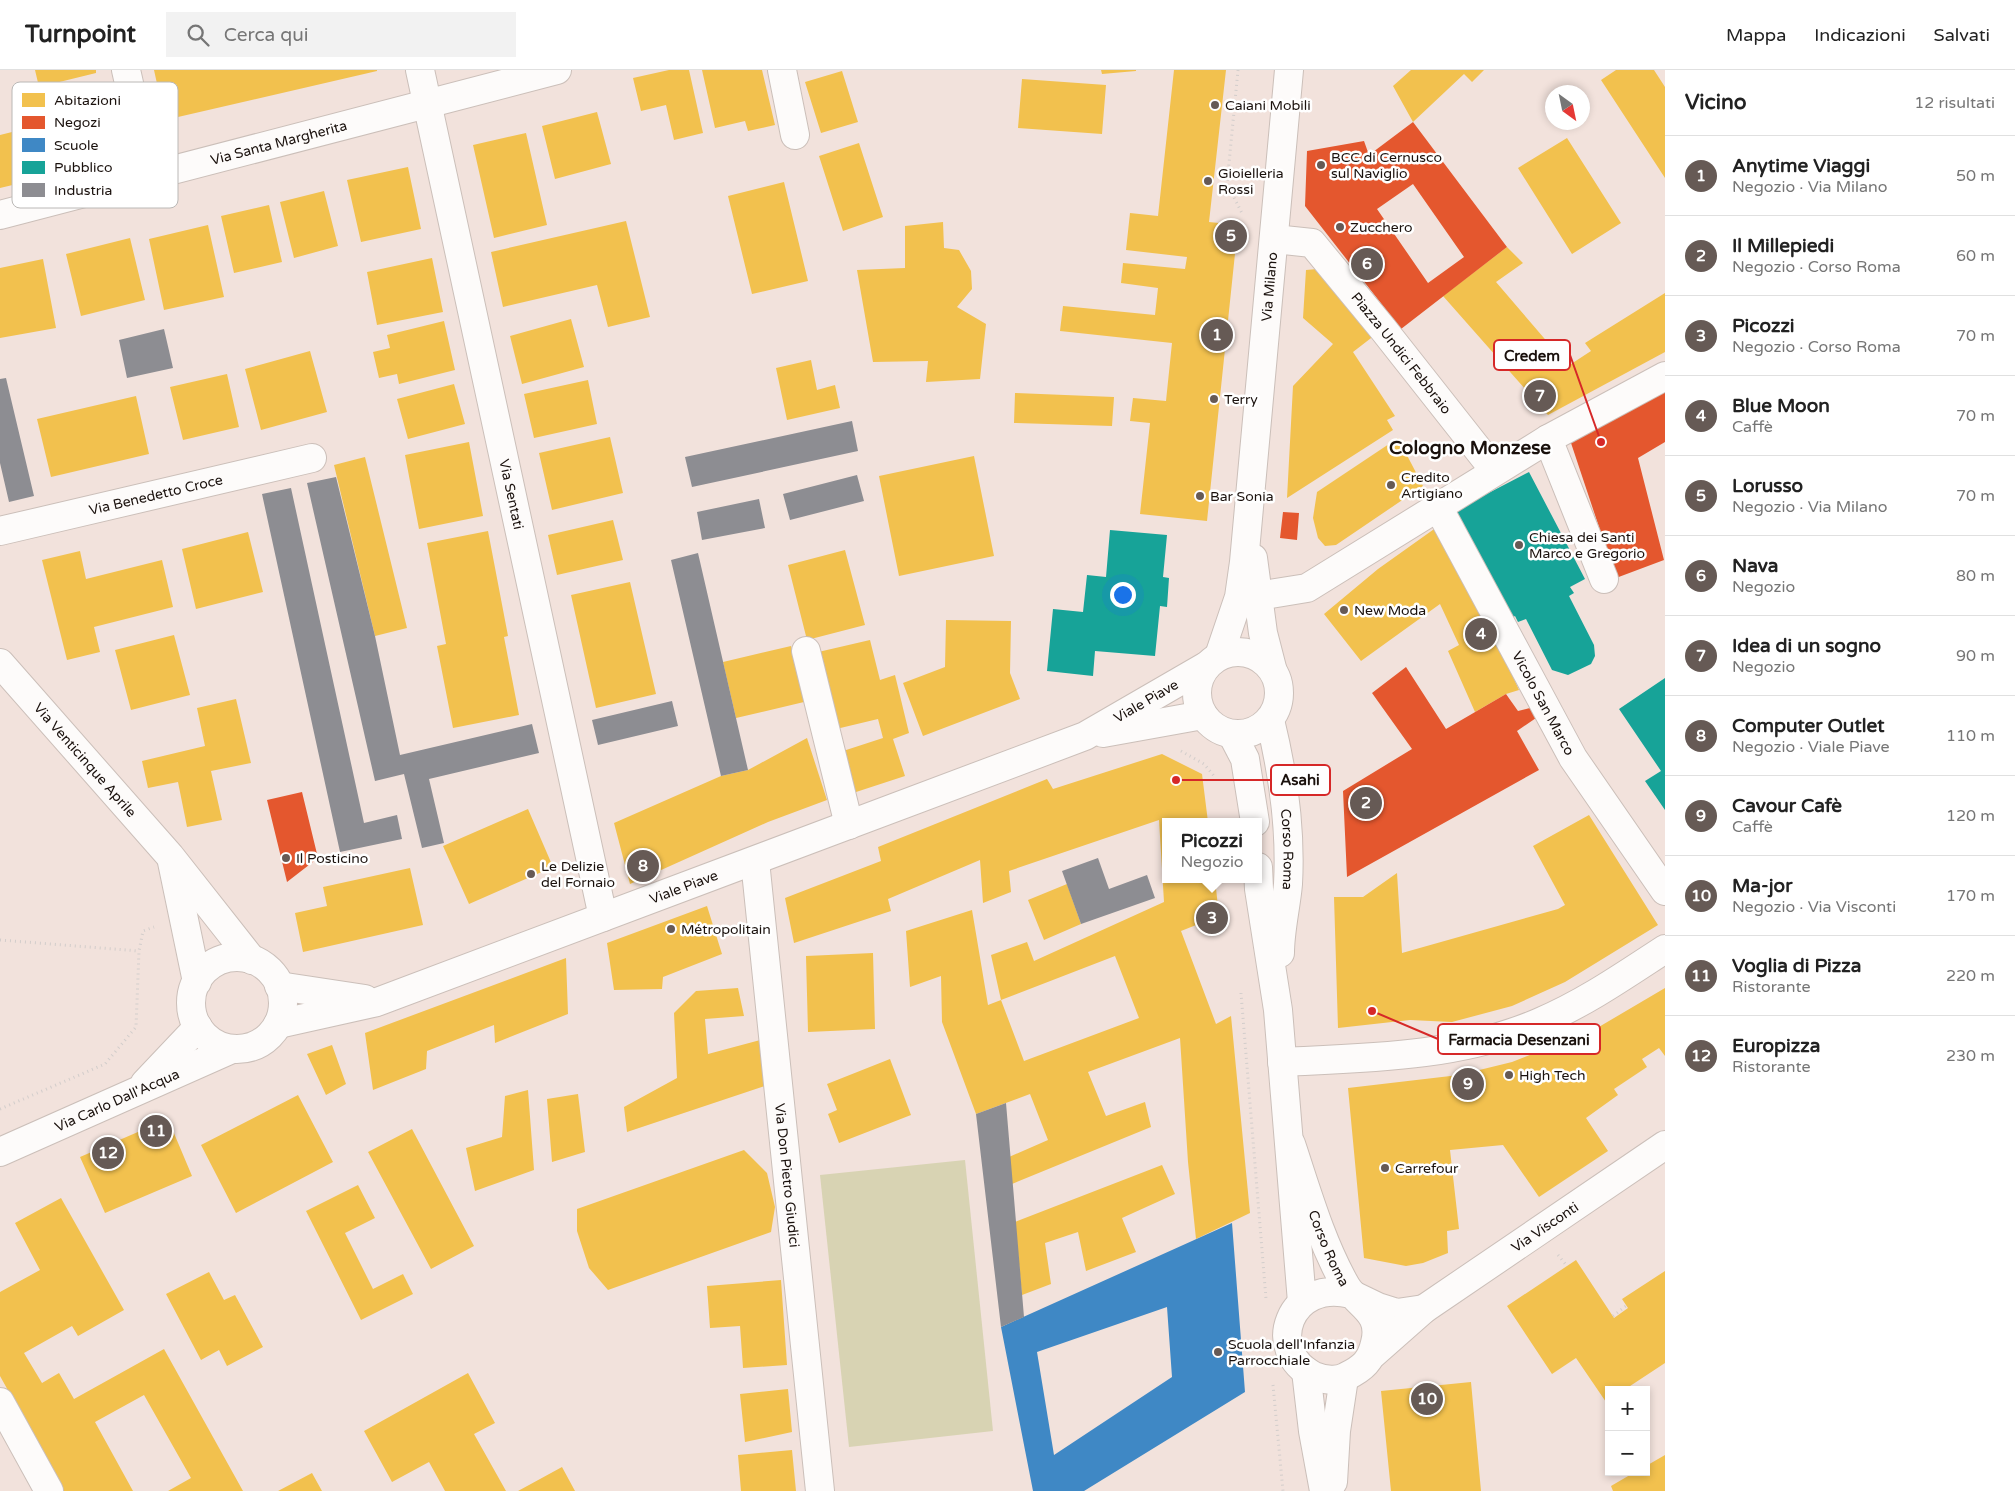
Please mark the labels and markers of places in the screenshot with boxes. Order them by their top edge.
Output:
place label: Caiani Mobili [1225,97,1311,114]
marker: Caiani Mobili [1209,99,1221,111]
place label: BCC di Cernusco sul Naviglio [1331,149,1442,182]
marker: BCC di Cernusco sul Naviglio [1315,159,1327,171]
place label: Gioielleria Rossi [1218,165,1284,198]
marker: Gioielleria Rossi [1202,175,1214,187]
pin: 5 [1215,217,1247,255]
place label: Zucchero [1350,219,1412,236]
marker: Zucchero [1334,221,1346,233]
pin: 6 [1351,245,1383,283]
pin: 1 [1201,316,1233,354]
callout: Credem [1494,340,1570,370]
pin: 7 [1524,377,1556,415]
place label: Terry [1224,391,1258,408]
marker: Terry [1208,393,1220,405]
place label: Credito Artigiano [1401,469,1463,502]
marker: Credito Artigiano [1385,479,1397,491]
place label: Bar Sonia [1210,488,1274,505]
marker: Bar Sonia [1194,490,1206,502]
place label: Chiesa dei Santi Marco e Gregorio [1529,529,1645,562]
marker: Chiesa dei Santi Marco e Gregorio [1513,539,1525,551]
place label: New Moda [1354,602,1426,619]
marker: New Moda [1338,604,1350,616]
pin: 4 [1465,615,1497,653]
callout: Asahi [1271,765,1330,795]
pin: 2 [1350,784,1382,822]
pin: 8 [627,847,659,885]
place label: Il Posticino [296,850,368,867]
marker: Il Posticino [280,852,292,864]
place label: Le Delizie del Fornaio [541,858,615,891]
marker: Le Delizie del Fornaio [525,868,537,880]
pin: 3 [1196,899,1228,937]
place label: Métropolitain [681,921,771,938]
marker: Métropolitain [665,923,677,935]
callout: Farmacia Desenzani [1438,1024,1600,1054]
pin: 9 [1452,1065,1484,1103]
place label: High Tech [1519,1067,1585,1084]
marker: High Tech [1503,1069,1515,1081]
pin: 11 [140,1112,172,1150]
pin: 12 [92,1134,124,1172]
place label: Carrefour [1395,1160,1459,1177]
marker: Carrefour [1379,1162,1391,1174]
place label: Scuola dell'Infanzia Parrocchiale [1228,1336,1355,1369]
marker: Scuola dell'Infanzia Parrocchiale [1212,1346,1224,1358]
pin: 10 [1411,1380,1443,1418]

